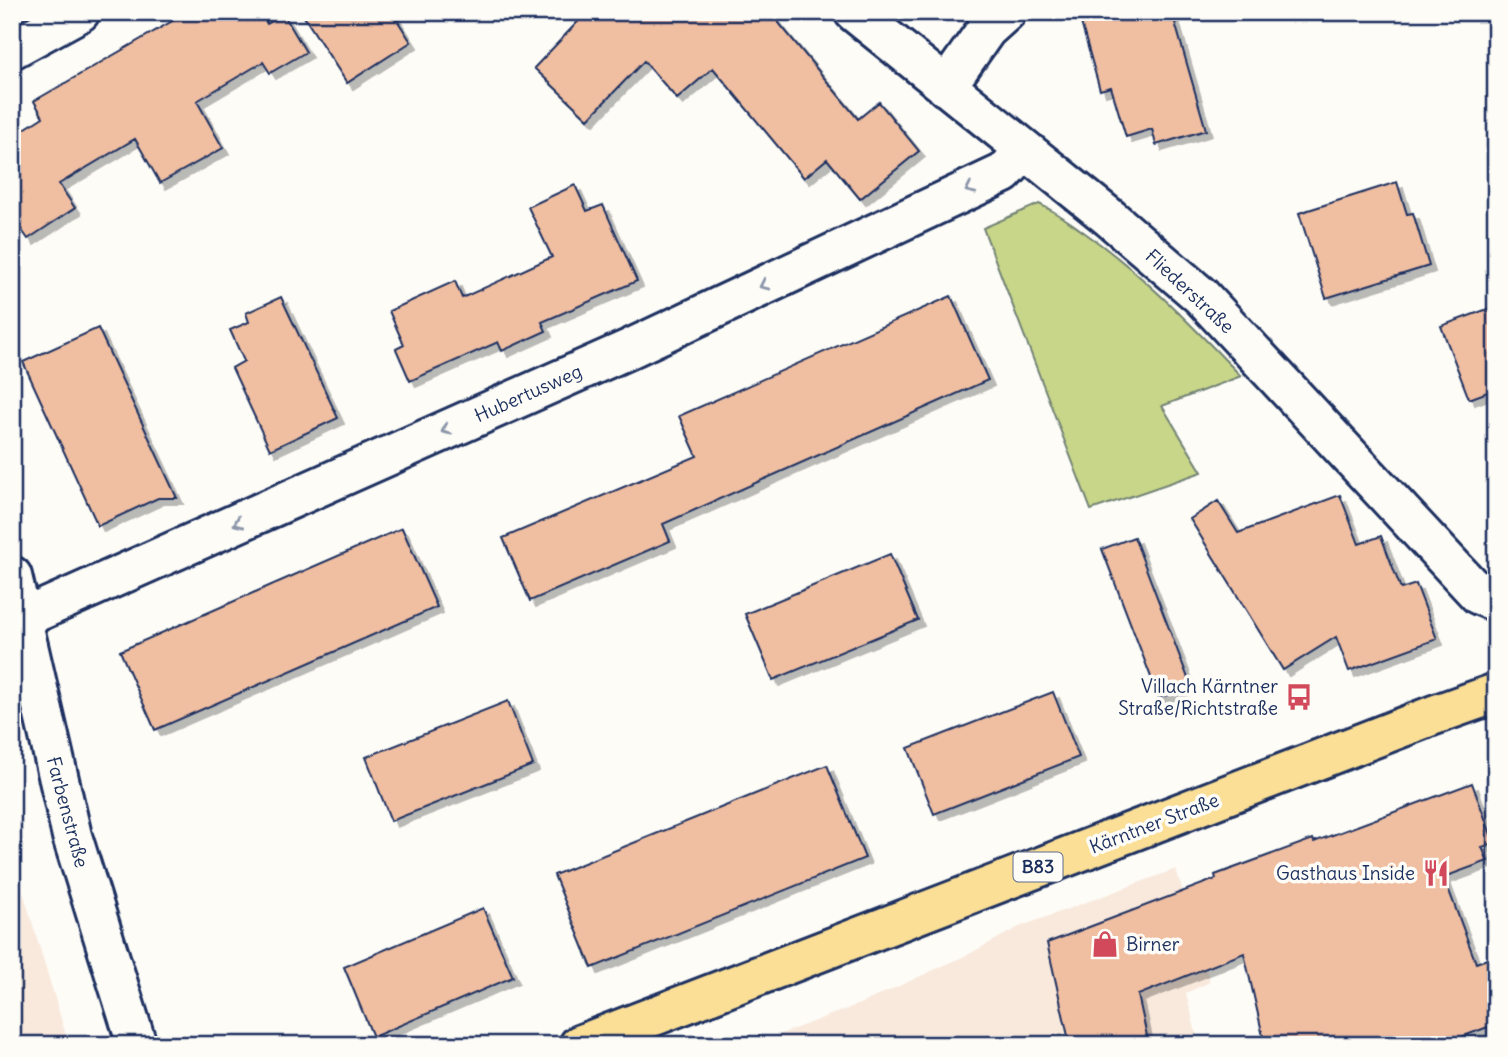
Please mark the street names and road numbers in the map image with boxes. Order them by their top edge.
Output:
street label: Fliederstraße [1141,244,1239,338]
street label: Hubertusweg [471,359,585,427]
street label: Farbenstraße [42,754,94,870]
street label: Kärntner Straße [1086,787,1222,859]
road number: B83 [1014,852,1062,882]

